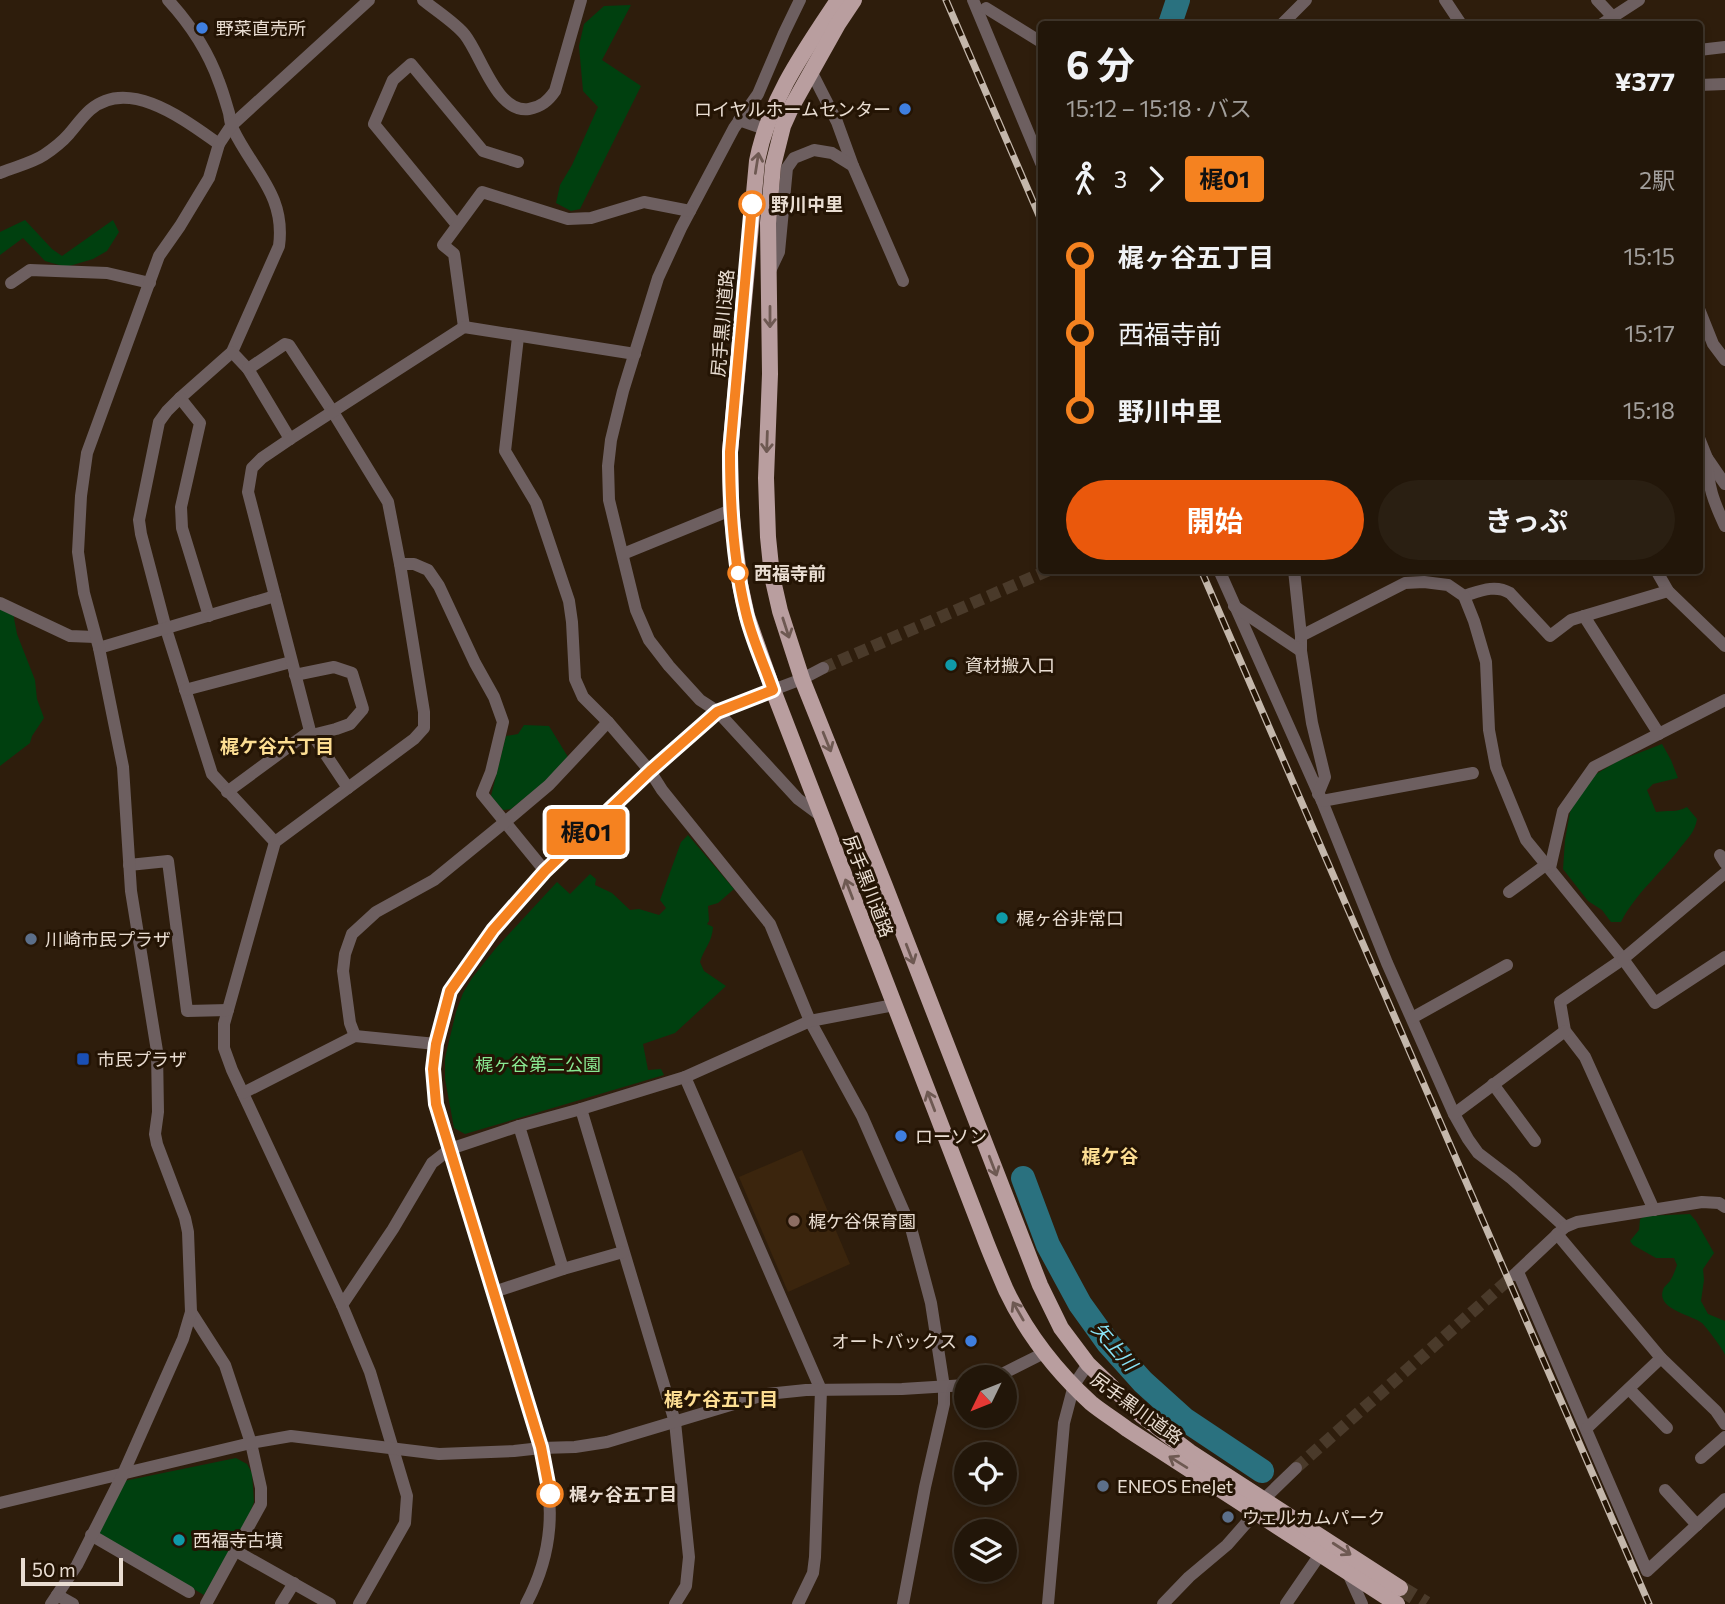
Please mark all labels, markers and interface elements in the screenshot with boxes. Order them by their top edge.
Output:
place label: 野菜直売所 [216,17,306,39]
marker: 野菜直売所 [194,20,210,36]
text: 6 分 [1066,40,1135,87]
text: ¥377 [1615,65,1675,96]
text: 15:12 – 15:18 · バス [1066,94,1252,122]
place label: ロイヤルホームセンター [694,98,891,120]
marker: ロイヤルホームセンター [897,101,913,117]
one-way arrow [751,152,764,175]
icon: walk [1066,160,1104,198]
icon: forward [1137,160,1175,198]
text: 梶01 [1199,164,1250,193]
text: 3 [1114,165,1127,193]
text: 2駅 [1639,166,1675,194]
marker: 野川中里 [739,191,765,217]
place label: 野川中里 [771,193,843,215]
text: 梶ヶ谷五丁目 [1118,241,1274,272]
text: 15:15 [1623,242,1675,270]
street label: 尻手黒川道路 [706,268,738,378]
one-way arrow [763,306,776,329]
text: 西福寺前 [1118,318,1222,349]
text: 15:17 [1625,319,1675,347]
text: 野川中里 [1118,395,1222,426]
text: 15:18 [1623,396,1675,424]
one-way arrow [761,430,774,453]
button: 開始 [1066,480,1364,560]
button: きっぷ [1378,480,1675,560]
place label: 西福寺前 [754,562,826,584]
marker: 西福寺前 [728,563,748,583]
one-way arrow [780,617,793,639]
place label: 資材搬入口 [965,654,1055,676]
marker: 資材搬入口 [943,657,959,673]
one-way arrow [822,731,835,753]
district label: 梶ケ谷六丁目 [220,734,334,757]
line badge: 梶01 [546,809,626,855]
text: 梶01 [561,817,611,846]
street label: 尻手黒川道路 [839,832,899,940]
one-way arrow [842,879,855,901]
place label: 梶ヶ谷非常口 [1016,907,1124,929]
marker: 梶ヶ谷非常口 [994,910,1010,926]
place label: 川崎市民プラザ [45,928,171,950]
marker: 川崎市民プラザ [23,931,39,947]
one-way arrow [905,943,918,964]
place label: 市民プラザ [97,1048,187,1070]
marker: 市民プラザ [75,1051,91,1067]
park label: 梶ヶ谷第二公園 [475,1053,601,1075]
one-way arrow [924,1091,937,1113]
place label: ローソン [915,1125,987,1147]
marker: ローソン [893,1128,909,1144]
district label: 梶ケ谷 [1081,1144,1139,1167]
one-way arrow [987,1155,1000,1177]
place label: 梶ケ谷保育園 [808,1210,916,1232]
marker: 梶ケ谷保育園 [786,1213,802,1229]
one-way arrow [1011,1302,1025,1322]
water label: 矢上川 [1088,1317,1144,1377]
place label: オートバックス [832,1330,957,1352]
marker: オートバックス [963,1333,979,1349]
north arrow [954,1365,1017,1428]
map controls [954,1365,1017,1582]
street label: 尻手黒川道路 [1087,1367,1187,1449]
district label: 梶ケ谷五丁目 [664,1387,778,1410]
button: locate [954,1442,1017,1505]
one-way arrow [1169,1454,1189,1468]
place label: ENEOS EneJet [1117,1475,1233,1497]
marker: ENEOS EneJet [1095,1478,1111,1494]
marker: 梶ヶ谷五丁目 [537,1481,563,1507]
place label: 梶ヶ谷五丁目 [569,1483,677,1505]
place label: ウェルカムパーク [1242,1506,1385,1528]
marker: ウェルカムパーク [1220,1509,1236,1525]
button: layers [954,1519,1017,1582]
place label: 西福寺古墳 [193,1529,283,1551]
marker: 西福寺古墳 [171,1532,187,1548]
one-way arrow [1331,1543,1351,1557]
scale bar [21,1555,122,1587]
text: 50 m [32,1558,76,1581]

